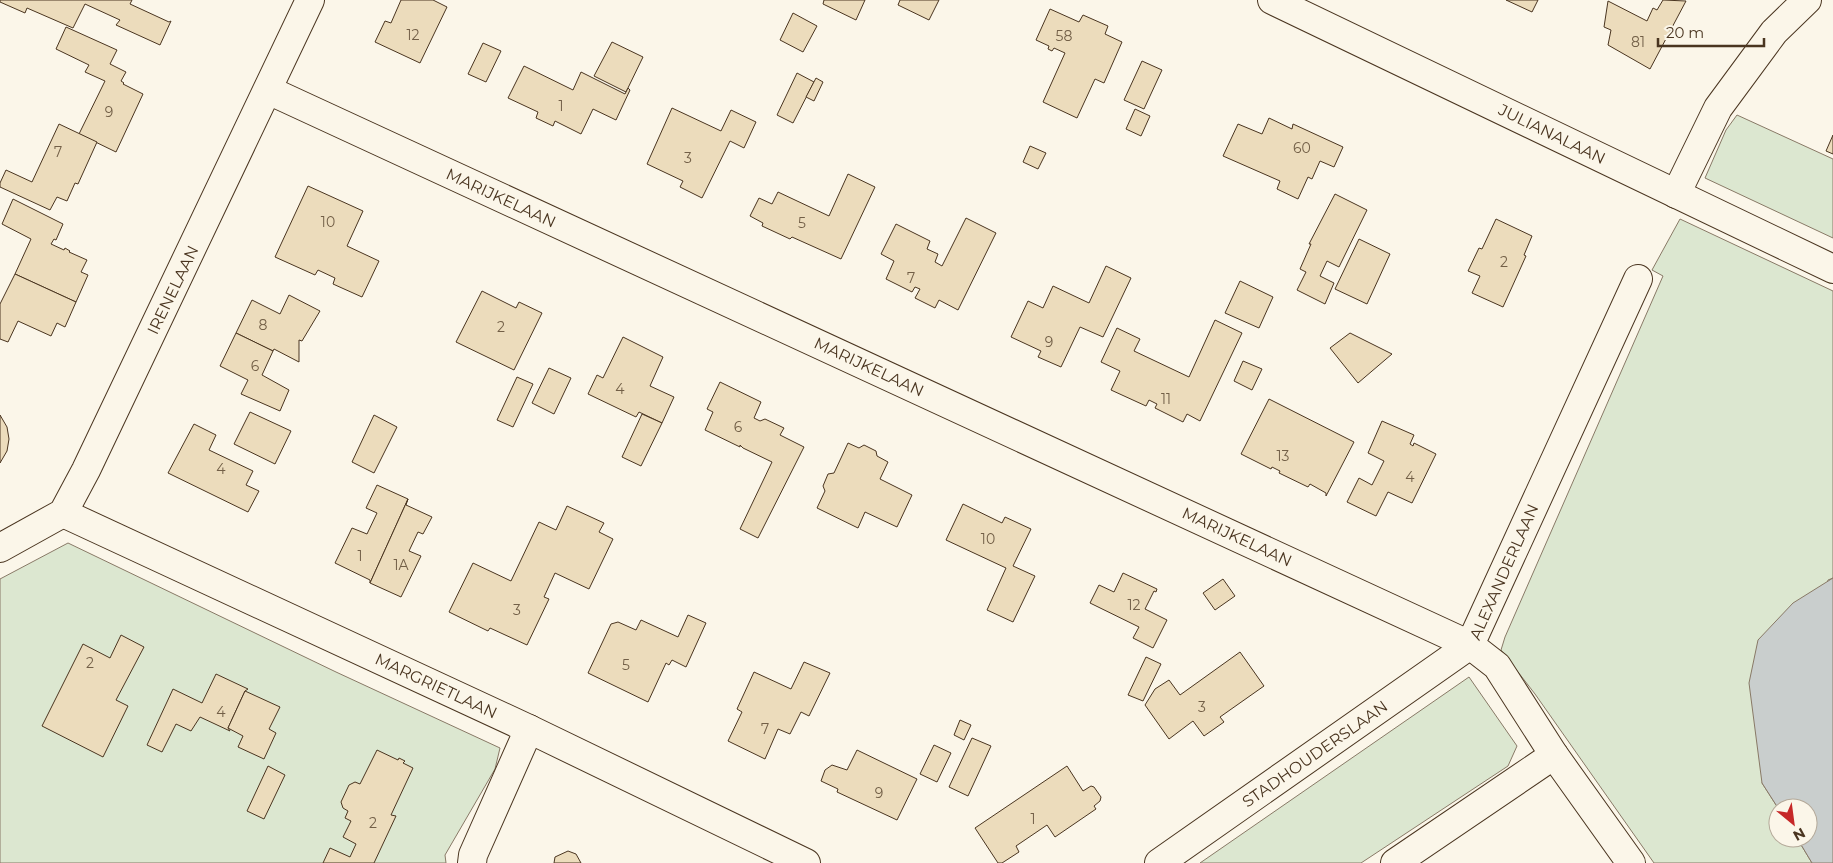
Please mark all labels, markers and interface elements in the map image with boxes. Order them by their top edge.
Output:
scale bar [1658,15,1764,47]
text: 20 m [1666,23,1704,42]
house number: 12 [406,26,420,44]
house number: 58 [1056,27,1072,45]
house number: 81 [1631,33,1645,51]
house number: 1 [558,97,564,115]
street label: JULIANALAAN [1495,100,1608,168]
house number: 9 [105,103,113,121]
house number: 60 [1293,139,1311,157]
house number: 7 [54,143,62,161]
house number: 3 [684,149,692,167]
street label: MARIJKELAAN [443,164,559,232]
house number: 10 [321,213,335,231]
house number: 5 [798,214,806,232]
street label: IRENELAAN [143,243,203,337]
house number: 2 [1500,253,1508,271]
house number: 7 [907,269,915,287]
house number: 8 [259,316,268,334]
house number: 2 [497,318,505,336]
street label: MARIJKELAAN [811,333,927,401]
house number: 9 [1045,333,1053,351]
house number: 6 [251,357,260,375]
house number: 4 [615,380,625,398]
house number: 11 [1161,390,1171,408]
house number: 6 [734,418,743,436]
house number: 13 [1277,447,1290,465]
house number: 4 [216,460,226,478]
house number: 4 [1405,468,1415,486]
street label: ALEXANDERLAAN [1465,501,1543,643]
street label: MARIJKELAAN [1179,503,1295,571]
house number: 10 [981,530,995,548]
house number: 1 [357,547,363,565]
house number: 1A [393,556,410,574]
house number: 12 [1127,596,1141,614]
house number: 3 [513,601,521,619]
street label: MARGRIETLAAN [372,649,500,723]
house number: 2 [86,654,94,672]
house number: 5 [622,656,630,674]
street label: STADHOUDERSLAAN [1239,697,1391,811]
house number: 3 [1198,698,1206,716]
house number: 4 [216,703,226,721]
house number: 7 [761,720,769,738]
house number: 9 [875,784,883,802]
north arrow [1768,798,1818,848]
house number: 1 [1030,810,1036,828]
house number: 2 [369,814,377,832]
text: N [1790,824,1809,845]

